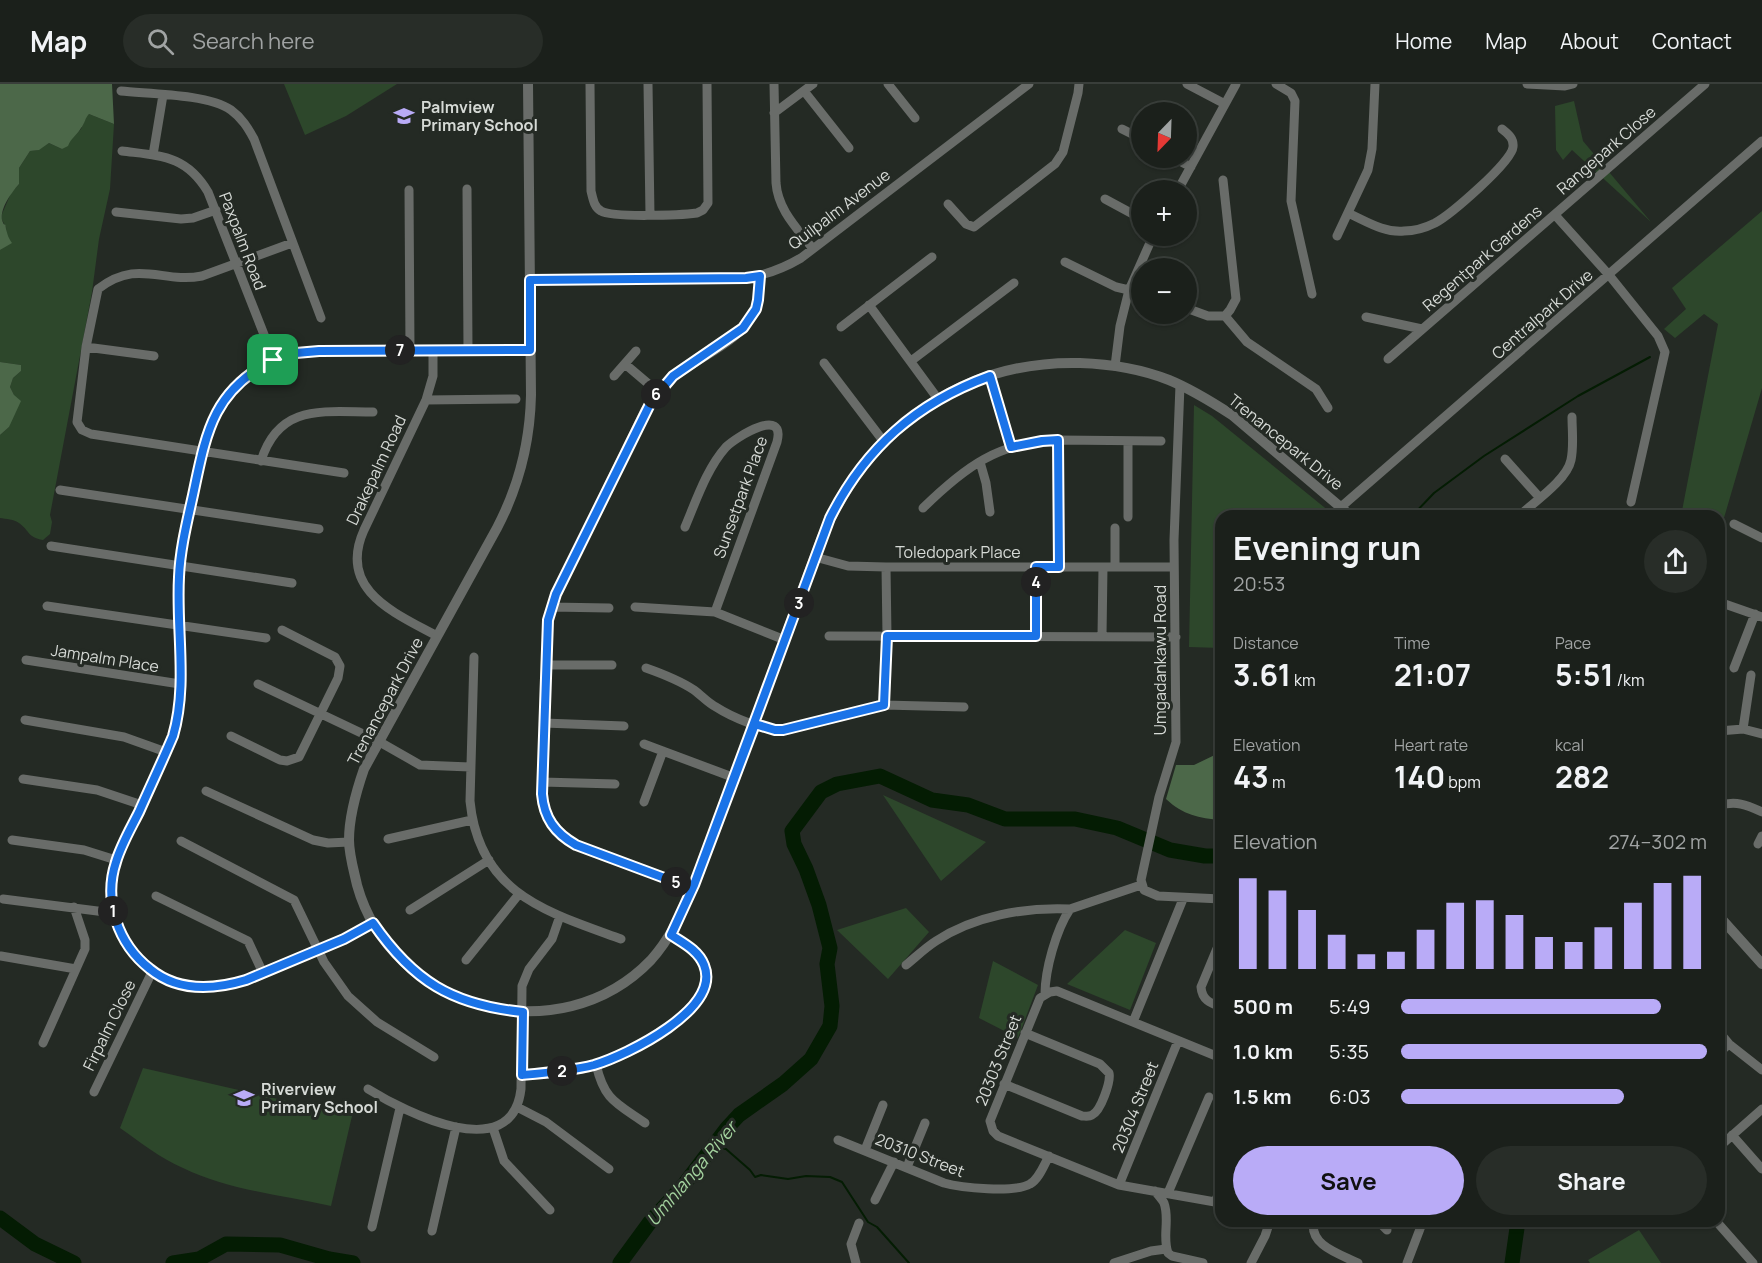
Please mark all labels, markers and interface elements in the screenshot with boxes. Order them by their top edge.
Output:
search box [123,14,543,68]
text: Map [30,22,87,60]
icon: search [144,25,177,58]
text: Search here [192,26,315,56]
text: Home [1395,27,1452,55]
text: Map [1485,27,1527,55]
text: About [1560,27,1619,55]
text: Contact [1652,27,1732,55]
place label: Palmview Primary School [421,96,538,136]
street label: Rangepark Close [1552,101,1660,199]
north arrow [1131,102,1197,168]
map controls [1131,102,1197,324]
school or university icon: Palmview Primary School [392,104,416,128]
street label: Quilpalm Avenue [784,163,894,255]
button: + [1131,180,1197,246]
street label: Paxpalm Road [214,189,272,293]
street label: Regentpark Gardens [1418,200,1546,316]
button: − [1131,258,1197,324]
street label: Centralpark Drive [1487,264,1597,364]
pin [247,334,298,385]
pin: 7 [385,335,415,365]
text: 7 [396,339,404,361]
icon: arrive [256,343,289,376]
pin: 6 [641,379,671,409]
text: 6 [651,383,661,405]
street label: Trenancepark Drive [1224,389,1348,495]
street label: Drakepalm Road [341,412,411,528]
street label: Sunsetpark Place [708,433,772,561]
text: Evening run [1233,525,1421,570]
button: share [1644,530,1707,593]
street label: Toledopark Place [895,541,1021,563]
pin: 4 [1021,567,1051,597]
text: 20:53 [1233,570,1285,597]
text: 4 [1031,571,1041,593]
street label: Umgadankawu Road [1149,585,1171,735]
pin: 3 [784,588,814,618]
text: 3 [794,592,804,614]
text: Distance [1233,632,1299,654]
text: Time [1394,632,1430,654]
text: Pace [1555,632,1591,654]
street label: Trenancepark Drive [342,633,428,769]
street label: Jampalm Place [49,639,161,677]
text: 3.61 [1233,654,1291,695]
text: 21:07 [1394,654,1471,695]
text: 5:51 [1555,654,1614,695]
text: km [1291,669,1316,691]
text: /km [1614,669,1644,691]
text: Elevation [1233,734,1301,756]
text: Heart rate [1394,734,1468,756]
text: kcal [1555,734,1584,756]
text: 43 [1233,756,1269,797]
text: 140 [1394,756,1445,797]
text: 282 [1555,756,1609,797]
text: m [1269,771,1285,793]
text: bpm [1445,771,1481,793]
text: Elevation [1233,828,1317,855]
text: 274–302 m [1608,828,1707,855]
pin: 5 [661,867,691,897]
text: 5 [671,871,681,893]
pin: 1 [98,896,128,926]
text: 1 [109,900,117,922]
street label: Firpalm Close [77,976,141,1074]
text: 500 m [1233,993,1293,1020]
text: 5:49 [1329,993,1371,1020]
street label: 20303 Street [970,1011,1026,1109]
text: 1.0 km [1233,1038,1293,1065]
text: 5:35 [1329,1038,1369,1065]
pin: 2 [547,1056,577,1086]
street label: 20304 Street [1107,1058,1163,1156]
text: 2 [557,1060,567,1082]
place label: Riverview Primary School [261,1078,378,1118]
text: 1.5 km [1233,1083,1292,1110]
text: 6:03 [1329,1083,1371,1110]
school or university icon: Riverview Primary School [232,1086,256,1110]
water label: Umhlanga River [641,1114,744,1231]
street label: 20310 Street [872,1128,968,1182]
button: Save [1233,1146,1464,1215]
button: Share [1476,1146,1707,1215]

